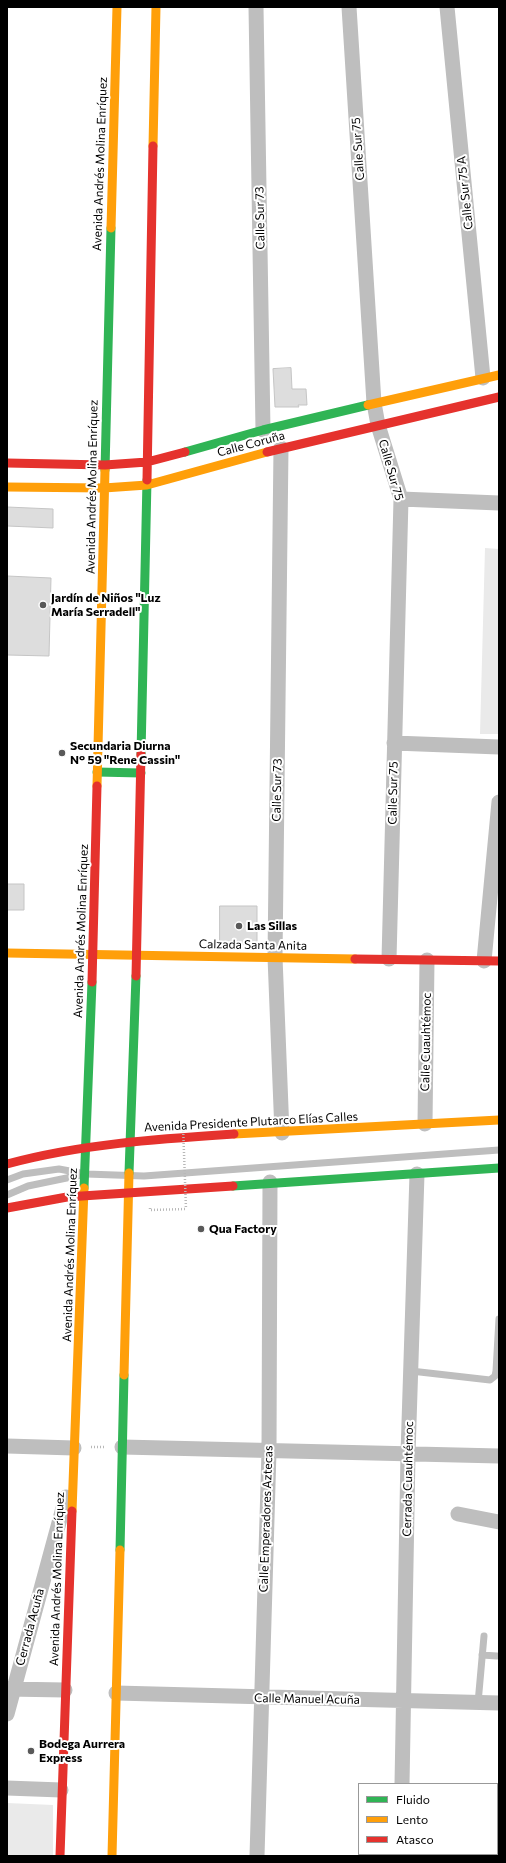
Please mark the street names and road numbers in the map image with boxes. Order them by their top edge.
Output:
street label: Avenida Andrés Molina Enríquez [90,77,110,251]
street label: Calle Sur 75 [349,117,367,181]
street label: Calle Sur 75 A [454,156,476,230]
street label: Calle Sur 73 [252,186,268,250]
street label: Avenida Andrés Molina Enríquez [83,400,101,574]
street label: Calle Coruña [216,428,286,460]
street label: Calle Sur 75 [375,438,407,502]
street label: Calle Sur 73 [269,758,285,822]
street label: Calle Sur 75 [385,761,401,825]
street label: Avenida Andrés Molina Enríquez [71,844,91,1018]
street label: Calzada Santa Anita [199,937,307,953]
street label: Calle Cuauhtémoc [418,993,434,1091]
street label: Avenida Presidente Plutarco Elías Calles [144,1109,358,1135]
street label: Avenida Andrés Molina Enríquez [60,1168,80,1342]
street label: Cerrada Cuauhtémoc [400,1421,416,1537]
street label: Calle Emperadores Aztecas [256,1445,276,1593]
street label: Avenida Andrés Molina Enríquez [47,1492,67,1666]
street label: Cerrada Acuña [13,1587,47,1667]
street label: Calle Manuel Acuña [254,1691,360,1707]

